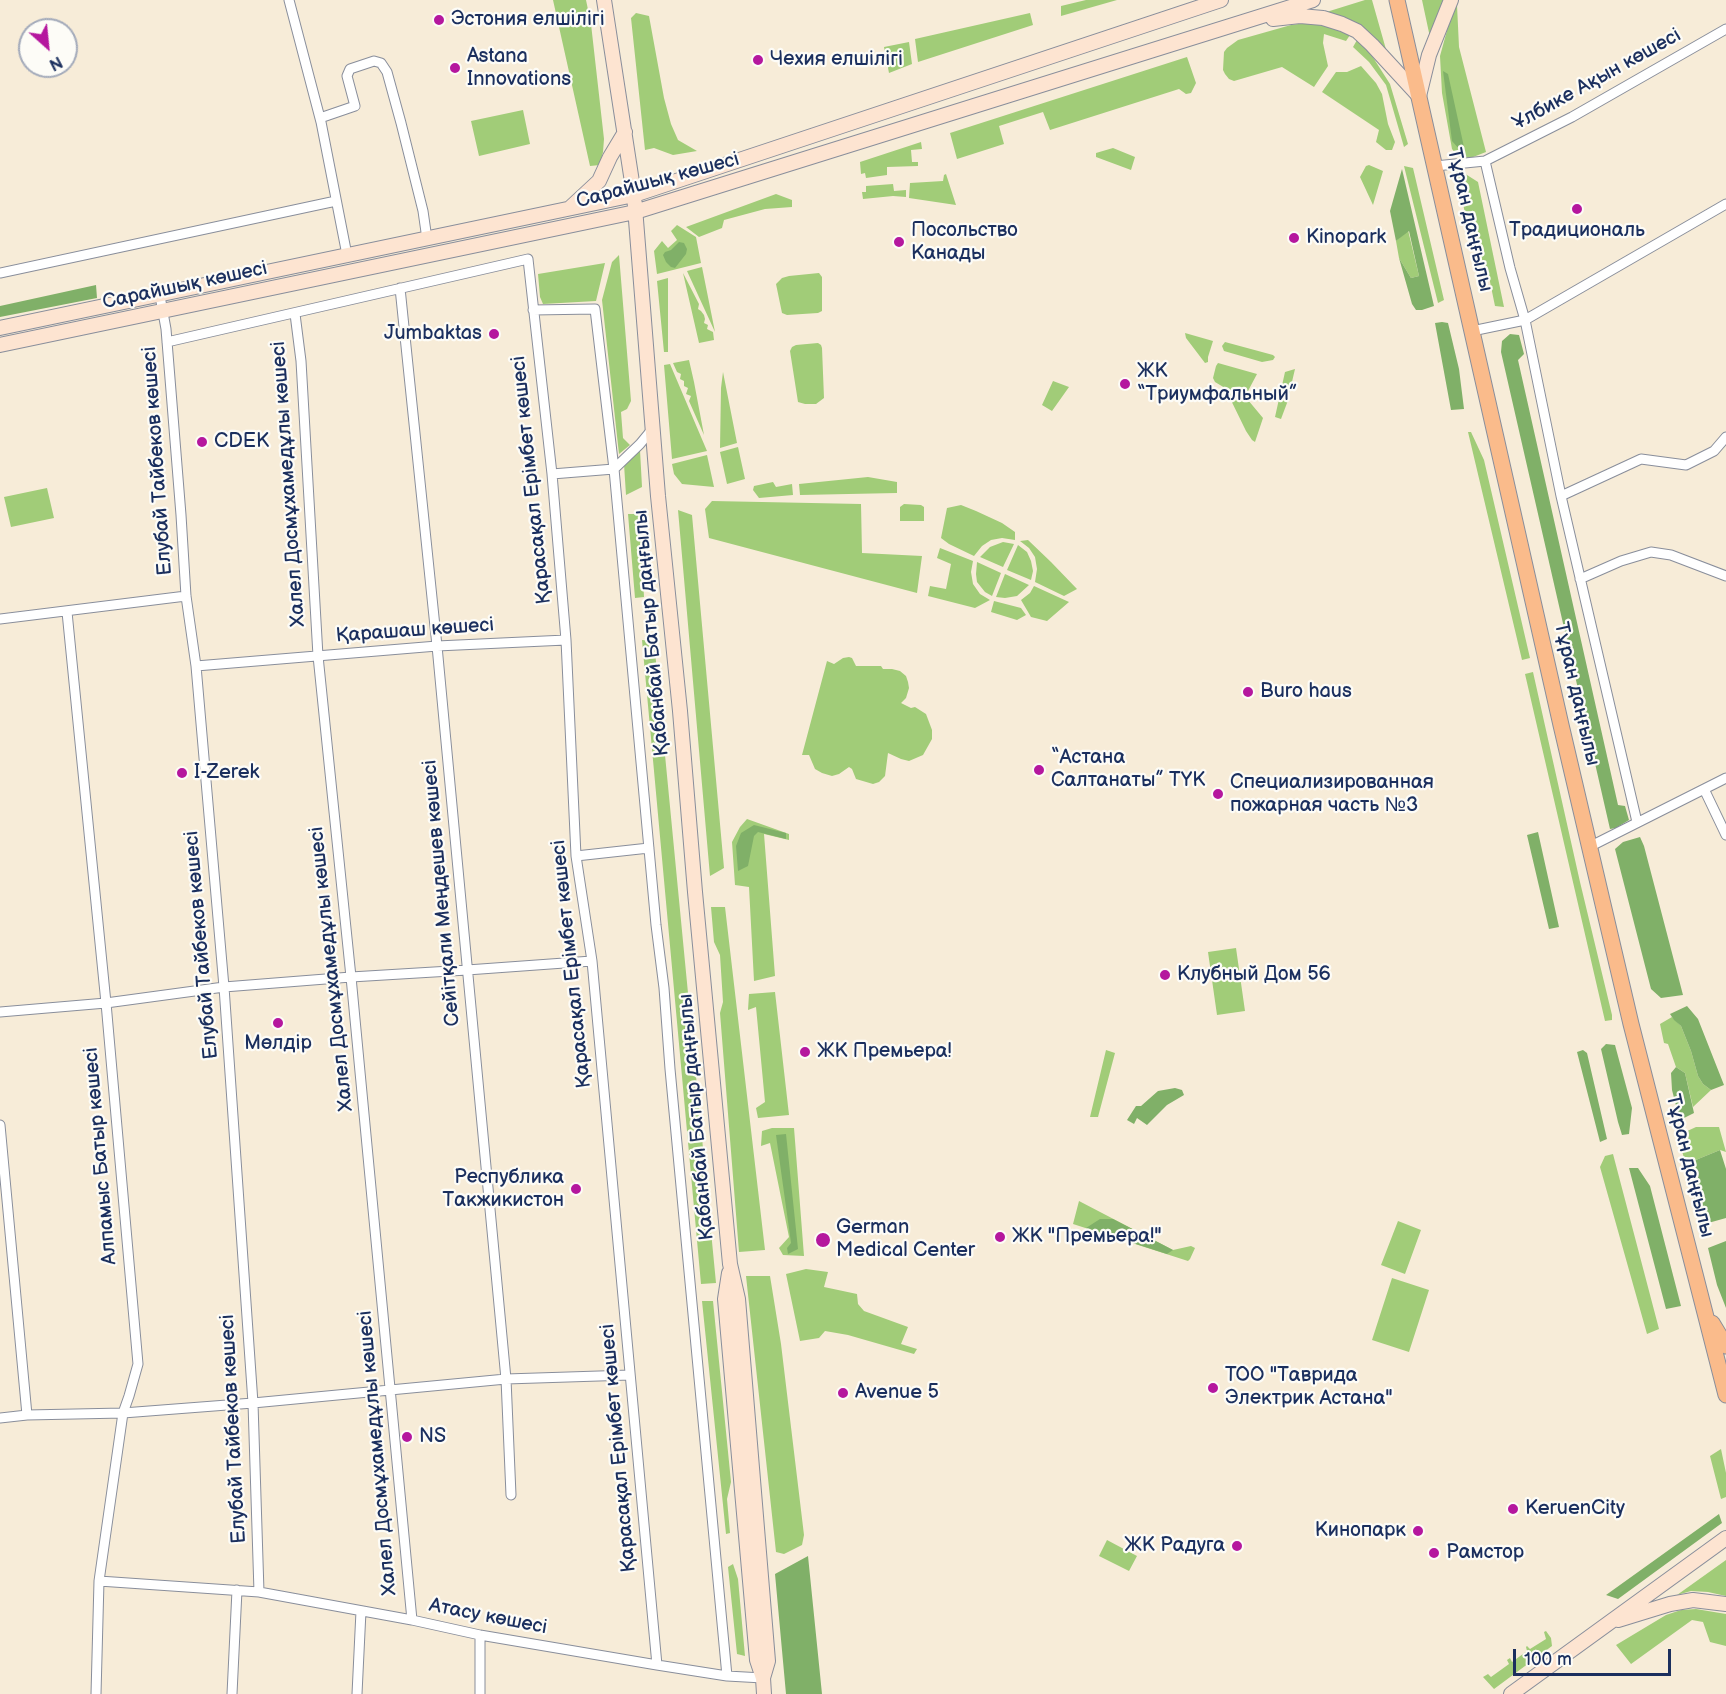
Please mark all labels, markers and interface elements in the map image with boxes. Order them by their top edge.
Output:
place label: Эстония елшілігі [451,8,605,32]
marker: Эстония елшілігі [432,13,446,27]
north arrow [18,18,78,78]
street label: Ұлбике Ақын көшесі [1509,24,1685,136]
place label: Astana Innovations [467,45,571,92]
place label: Чехия елшілігі [770,48,903,72]
text: N [46,52,65,74]
marker: Чехия елшілігі [751,53,765,67]
marker: Astana Innovations [448,61,462,75]
street label: Тұран даңғылы [1441,146,1497,294]
street label: Сарайшық көшесі [574,148,742,214]
marker: Традициональ [1570,202,1584,216]
place label: Посольство Канады [911,219,1018,266]
place label: Традициональ [1509,219,1645,243]
place label: Kinopark [1306,226,1386,250]
marker: Kinopark [1287,231,1301,245]
marker: Посольство Канады [892,235,906,249]
street label: Сарайшық көшесі [100,257,270,315]
place label: Jumbaktas [384,322,482,346]
marker: Jumbaktas [487,327,501,341]
street label: Халел Досмұхамедұлы көшесі [267,340,311,628]
street label: Елубай Тайбеков көшесі [138,346,178,576]
street label: Қарасақал Ерімбет көшесі [507,355,557,605]
place label: ЖК “Триумфальный” [1137,360,1297,407]
marker: ЖК “Триумфальный” [1118,377,1132,391]
place label: CDEK [214,430,269,454]
marker: CDEK [195,435,209,449]
street label: Қабанбай Батыр даңғылы [629,509,675,757]
street label: Қарашаш көшесі [335,614,495,648]
street label: Тұран даңғылы [1548,620,1604,768]
place label: Buro haus [1260,680,1352,704]
marker: Buro haus [1241,685,1255,699]
place label: “Астана Салтанаты” ТҮК [1051,746,1205,793]
street label: Сейітқали Меңдешев көшесі [418,759,466,1027]
place label: I-Zerek [194,761,259,785]
marker: “Астана Салтанаты” ТҮК [1032,763,1046,777]
marker: I-Zerek [175,766,189,780]
place label: Специализированная пожарная часть №3 [1230,771,1434,818]
marker: Специализированная пожарная часть №3 [1211,787,1225,801]
street label: Халел Досмұхамедұлы көшесі [305,825,359,1113]
street label: Елубай Тайбеков көшесі [180,830,224,1060]
street label: Қарасақал Ерімбет көшесі [547,839,597,1089]
place label: Клубный Дом 56 [1177,963,1331,987]
marker: Клубный Дом 56 [1158,968,1172,982]
street label: Қабанбай Батыр даңғылы [674,993,720,1241]
marker: Мөлдір [271,1016,285,1030]
place label: Мөлдір [244,1032,312,1056]
place label: ЖК Премьера! [817,1040,952,1064]
marker: ЖК Премьера! [798,1045,812,1059]
street label: Алпамыс Батыр көшесі [80,1046,122,1266]
street label: Тұран даңғылы [1660,1092,1718,1240]
place label: Республика Такжикистон [443,1166,564,1213]
marker: Республика Такжикистон [569,1182,583,1196]
place label: German Medical Center [836,1216,975,1263]
place label: ЖК "Премьера!" [1012,1225,1162,1249]
marker: ЖК "Премьера!" [993,1230,1007,1244]
marker: German Medical Center [814,1231,832,1249]
street label: Халел Досмұхамедұлы көшесі [354,1309,402,1597]
street label: Елубай Тайбеков көшесі [216,1314,252,1544]
street label: Қарасақал Ерімбет көшесі [596,1323,642,1573]
place label: ТОО "Таврида Электрик Астана" [1225,1364,1393,1411]
place label: Avenue 5 [855,1381,939,1405]
marker: ТОО "Таврида Электрик Астана" [1206,1381,1220,1395]
marker: Avenue 5 [836,1386,850,1400]
place label: NS [419,1425,446,1449]
marker: NS [400,1430,414,1444]
place label: KeruenCity [1525,1497,1625,1521]
marker: KeruenCity [1506,1502,1520,1516]
place label: Кинопарк [1315,1519,1406,1543]
marker: Кинопарк [1411,1524,1425,1538]
place label: ЖК Радуга [1124,1534,1225,1558]
marker: ЖК Радуга [1230,1539,1244,1553]
place label: Рамстор [1446,1541,1524,1565]
marker: Рамстор [1427,1546,1441,1560]
street label: Атасу көшесі [427,1594,549,1640]
scale bar [1516,1637,1674,1675]
text: 100 m [1524,1649,1572,1670]

